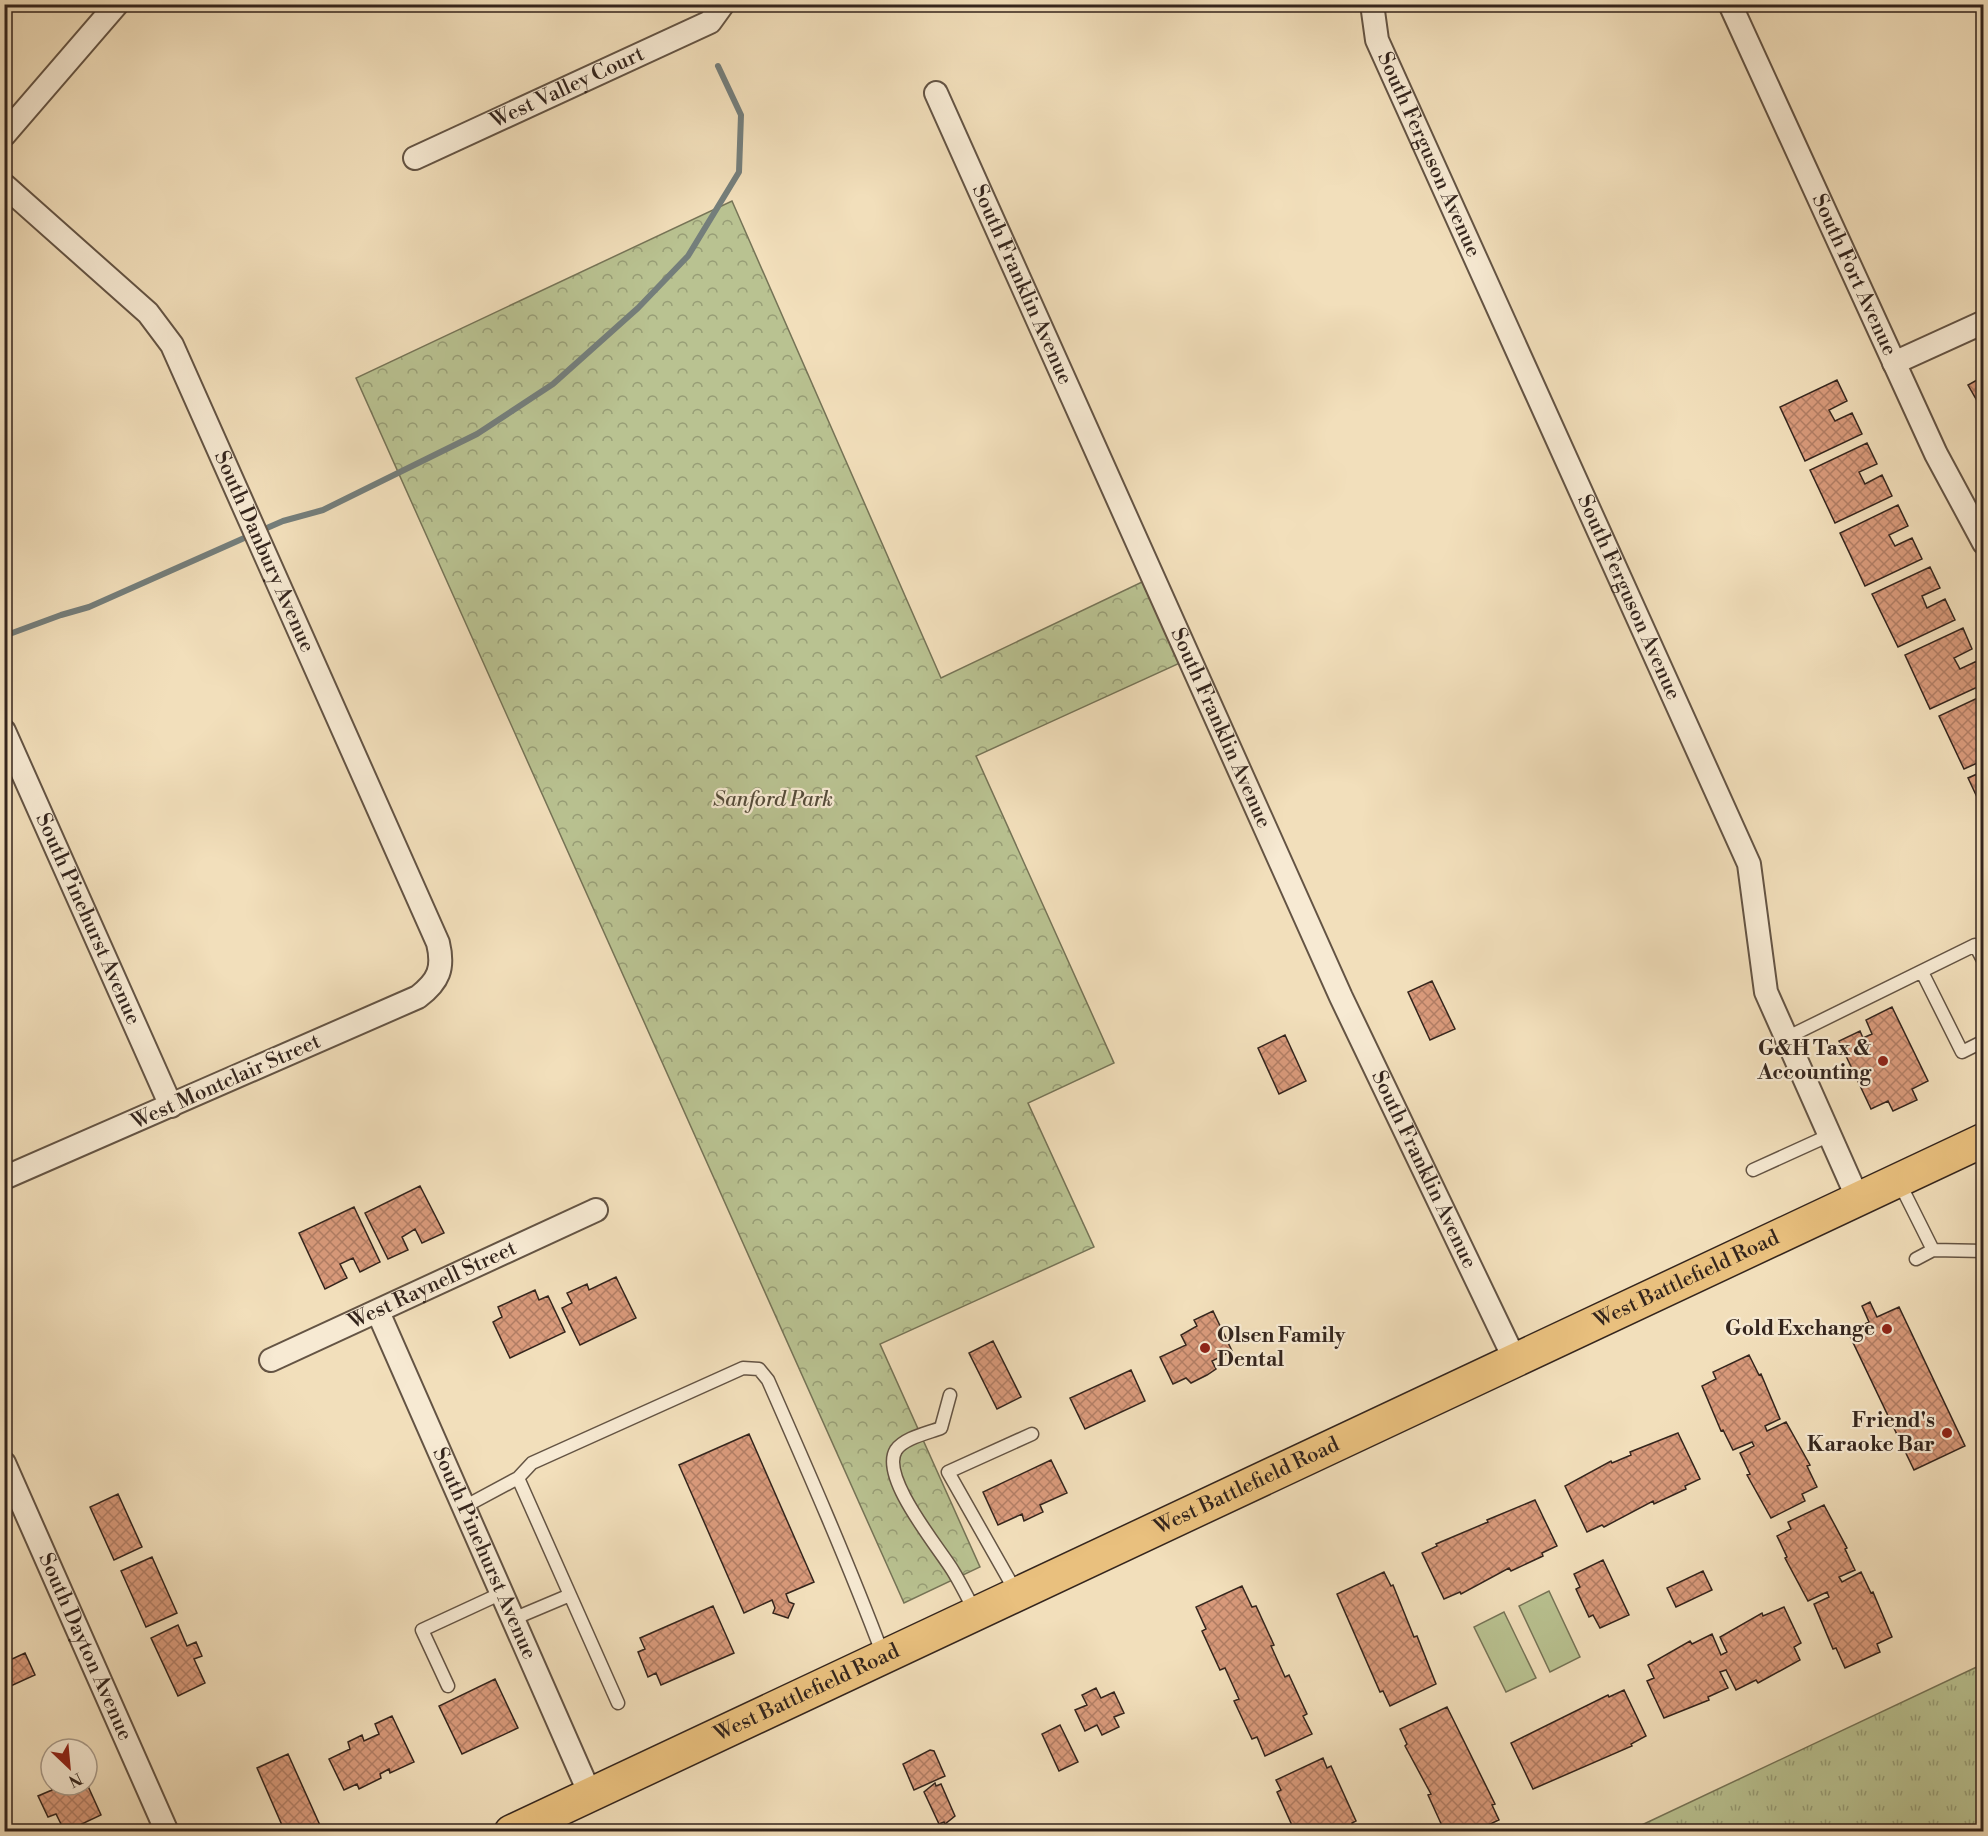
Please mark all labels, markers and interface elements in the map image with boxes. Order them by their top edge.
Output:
street label: West Valley Court [486,41,649,135]
street label: South Ferguson Avenue [1371,48,1486,261]
street label: South Franklin Avenue [966,181,1078,389]
street label: South Fort Avenue [1806,190,1902,360]
street label: South Danbury Avenue [208,447,320,656]
street label: South Ferguson Avenue [1571,491,1686,704]
street label: South Franklin Avenue [1164,624,1277,832]
park label: Sanford Park [713,787,833,813]
street label: South Pinehurst Avenue [29,809,146,1029]
street label: West Montclair Street [127,1028,325,1136]
place label: G&H Tax & Accounting [1756,1036,1872,1086]
marker: G&H Tax & Accounting [1876,1054,1890,1068]
street label: South Franklin Avenue [1365,1066,1482,1273]
street label: West Battlefield Road [1589,1225,1784,1335]
street label: West Raynell Street [344,1235,521,1336]
place label: Gold Exchange [1725,1316,1875,1342]
marker: Gold Exchange [1880,1322,1894,1336]
place label: Olsen Family Dental [1217,1323,1346,1373]
marker: Olsen Family Dental [1198,1341,1212,1355]
place label: Friend's Karaoke Bar [1807,1408,1935,1458]
marker: Friend's Karaoke Bar [1940,1426,1954,1440]
street label: West Battlefield Road [1149,1432,1344,1541]
street label: South Pinehurst Avenue [426,1444,542,1664]
street label: South Dayton Avenue [32,1549,138,1745]
street label: West Battlefield Road [709,1638,904,1748]
north arrow [39,1737,99,1797]
text: N [65,1768,85,1791]

